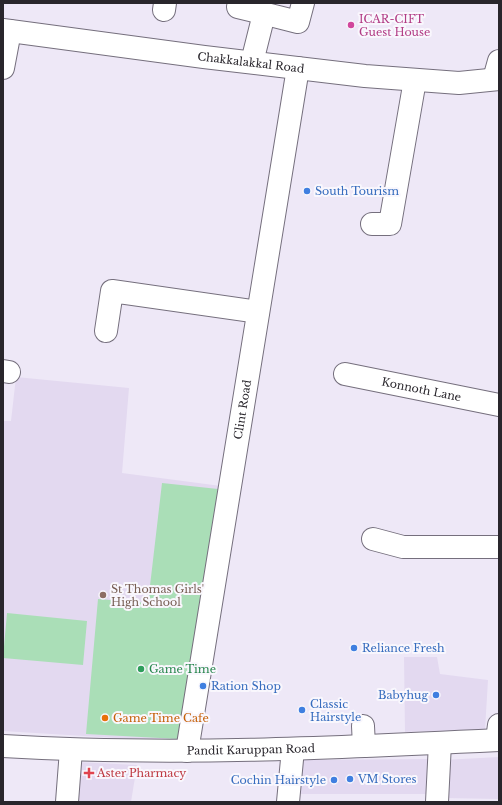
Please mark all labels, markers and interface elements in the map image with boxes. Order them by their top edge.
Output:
place label: ICAR-CIFT Guest House [359,12,430,39]
marker: ICAR-CIFT Guest House [346,20,356,30]
street label: Chakkalakkal Road [197,49,306,76]
place label: South Tourism [315,184,399,198]
marker: South Tourism [302,186,312,196]
street label: Konnoth Lane [380,375,462,404]
street label: Clint Road [231,378,254,440]
place label: St Thomas Girls' High School [111,582,204,609]
marker: St Thomas Girls' High School [98,590,108,600]
place label: Reliance Fresh [362,641,445,655]
marker: Reliance Fresh [349,643,359,653]
place label: Game Time [149,662,216,676]
marker: Game Time [136,664,146,674]
place label: Ration Shop [211,679,281,693]
marker: Ration Shop [198,681,208,691]
place label: Babyhug [378,688,428,702]
marker: Babyhug [431,690,441,700]
place label: Classic Hairstyle [310,697,361,724]
marker: Classic Hairstyle [297,705,307,715]
place label: Game Time Cafe [113,711,209,725]
marker: Game Time Cafe [100,713,110,723]
street label: Pandit Karuppan Road [187,741,316,758]
place label: Aster Pharmacy [96,766,186,780]
marker: Aster Pharmacy [84,768,94,778]
place label: VM Stores [357,772,417,786]
place label: Cochin Hairstyle [231,773,326,787]
marker: VM Stores [345,774,355,784]
marker: Cochin Hairstyle [329,775,339,785]

